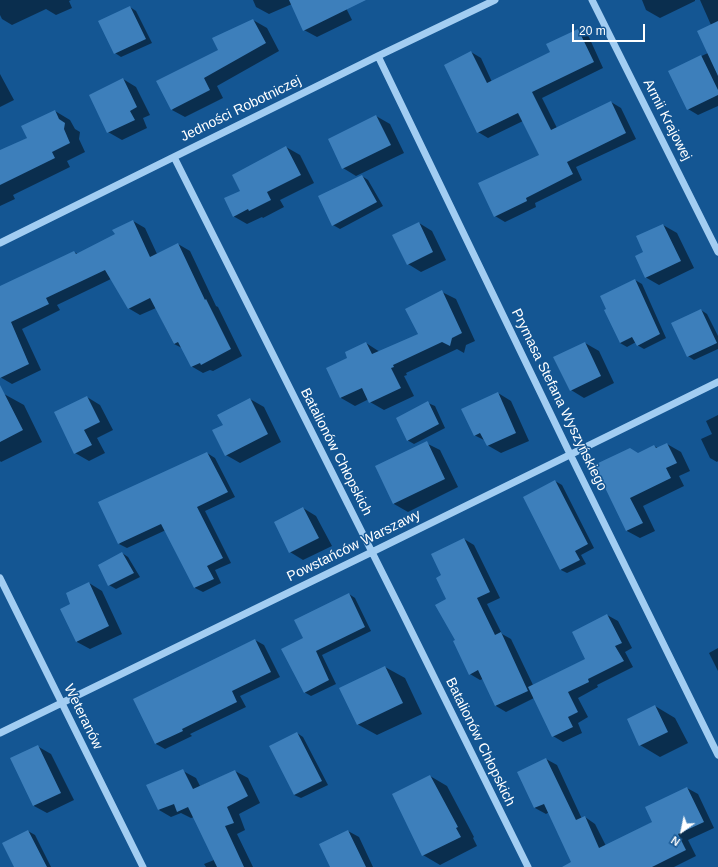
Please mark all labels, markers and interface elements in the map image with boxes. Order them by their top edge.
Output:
scale bar [574,16,647,42]
text: 20 m [579,24,606,38]
street label: Jedności Robotniczej [178,72,304,146]
street label: Armii Krajowej [639,76,695,164]
street label: Prymasa Stefana Wyszyńskiego [507,306,611,494]
street label: Batalionów Chłopskich [297,385,375,519]
street label: Powstańców Warszawy [284,506,424,586]
street label: Batalionów Chłopskich [442,675,518,809]
street label: Weteranów [60,682,106,752]
north arrow [662,811,702,851]
text: N [669,834,682,848]

